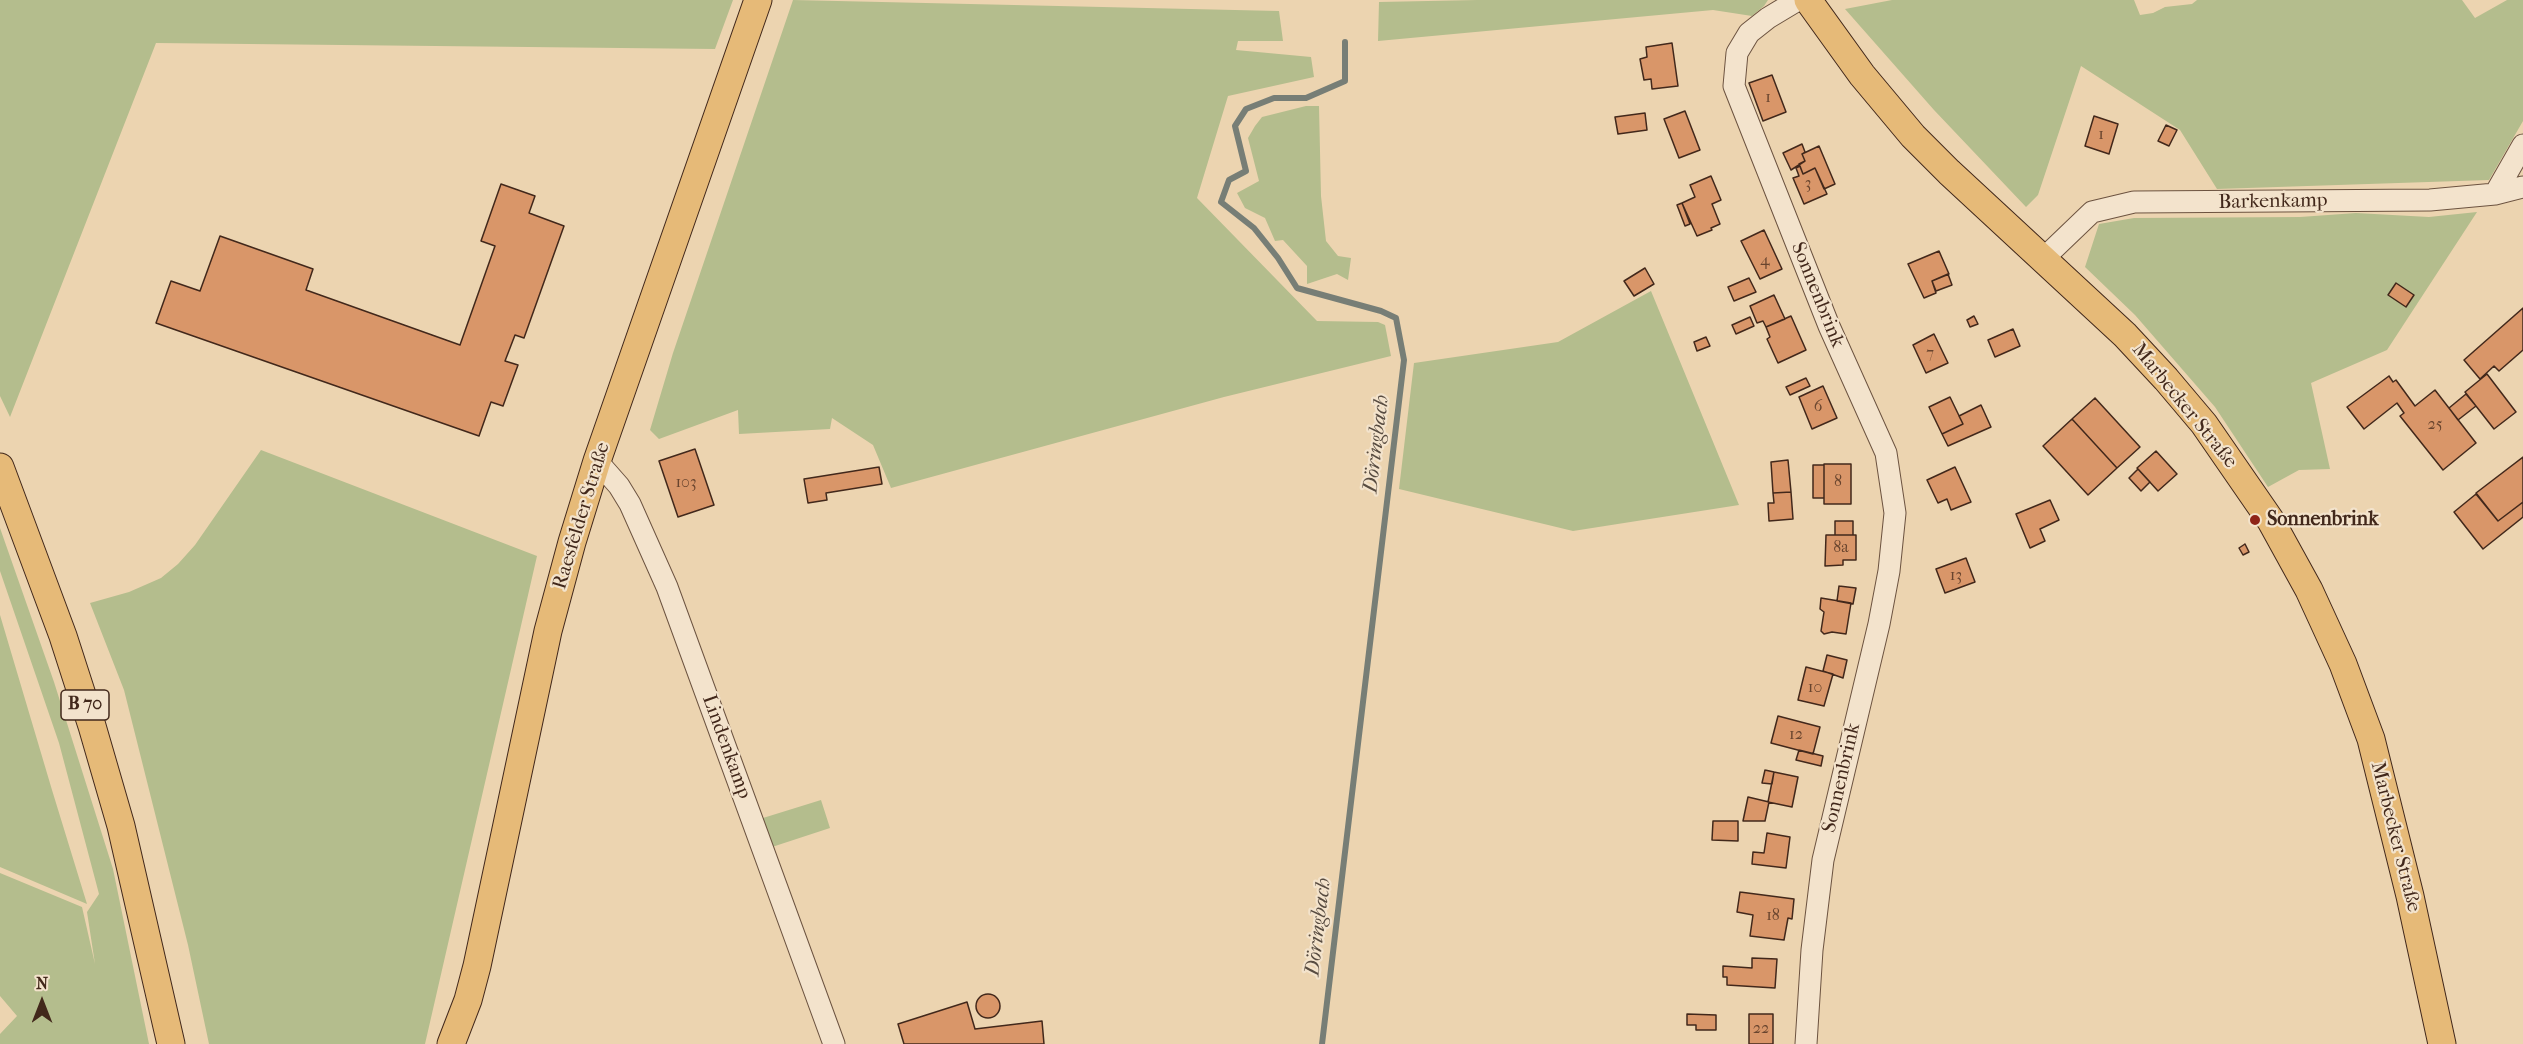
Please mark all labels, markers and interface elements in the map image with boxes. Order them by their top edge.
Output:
house number: 1 [1765,88,1771,108]
house number: 1 [2098,125,2104,145]
house number: 3 [1805,174,1811,194]
street label: Barkenkamp [2218,189,2328,215]
street label: Sonnenbrink [1785,239,1849,351]
house number: 4 [1760,251,1770,271]
street label: Marbecker Straße [2126,339,2242,473]
house number: 7 [1926,344,1934,364]
water label: Döringbach [1358,394,1396,494]
house number: 6 [1814,397,1822,417]
house number: 25 [2427,415,2443,435]
street label: Raesfelder Straße [548,440,616,592]
house number: 8 [1834,472,1842,492]
house number: 103 [675,473,697,493]
place label: Sonnenbrink [2267,508,2379,532]
marker: Sonnenbrink [2248,513,2262,527]
house number: 8a [1833,538,1849,558]
house number: 13 [1950,566,1962,586]
house number: 10 [1808,678,1822,698]
road number: B 70 [61,690,109,720]
street label: Lindenkamp [696,692,756,802]
street label: Sonnenbrink [1818,721,1866,835]
house number: 12 [1789,725,1803,745]
street label: Marbecker Straße [2365,759,2425,915]
water label: Döringbach [1300,877,1338,977]
house number: 18 [1766,906,1780,926]
north arrow [12,972,72,1032]
text: N [36,974,48,993]
house number: 22 [1753,1019,1769,1039]

